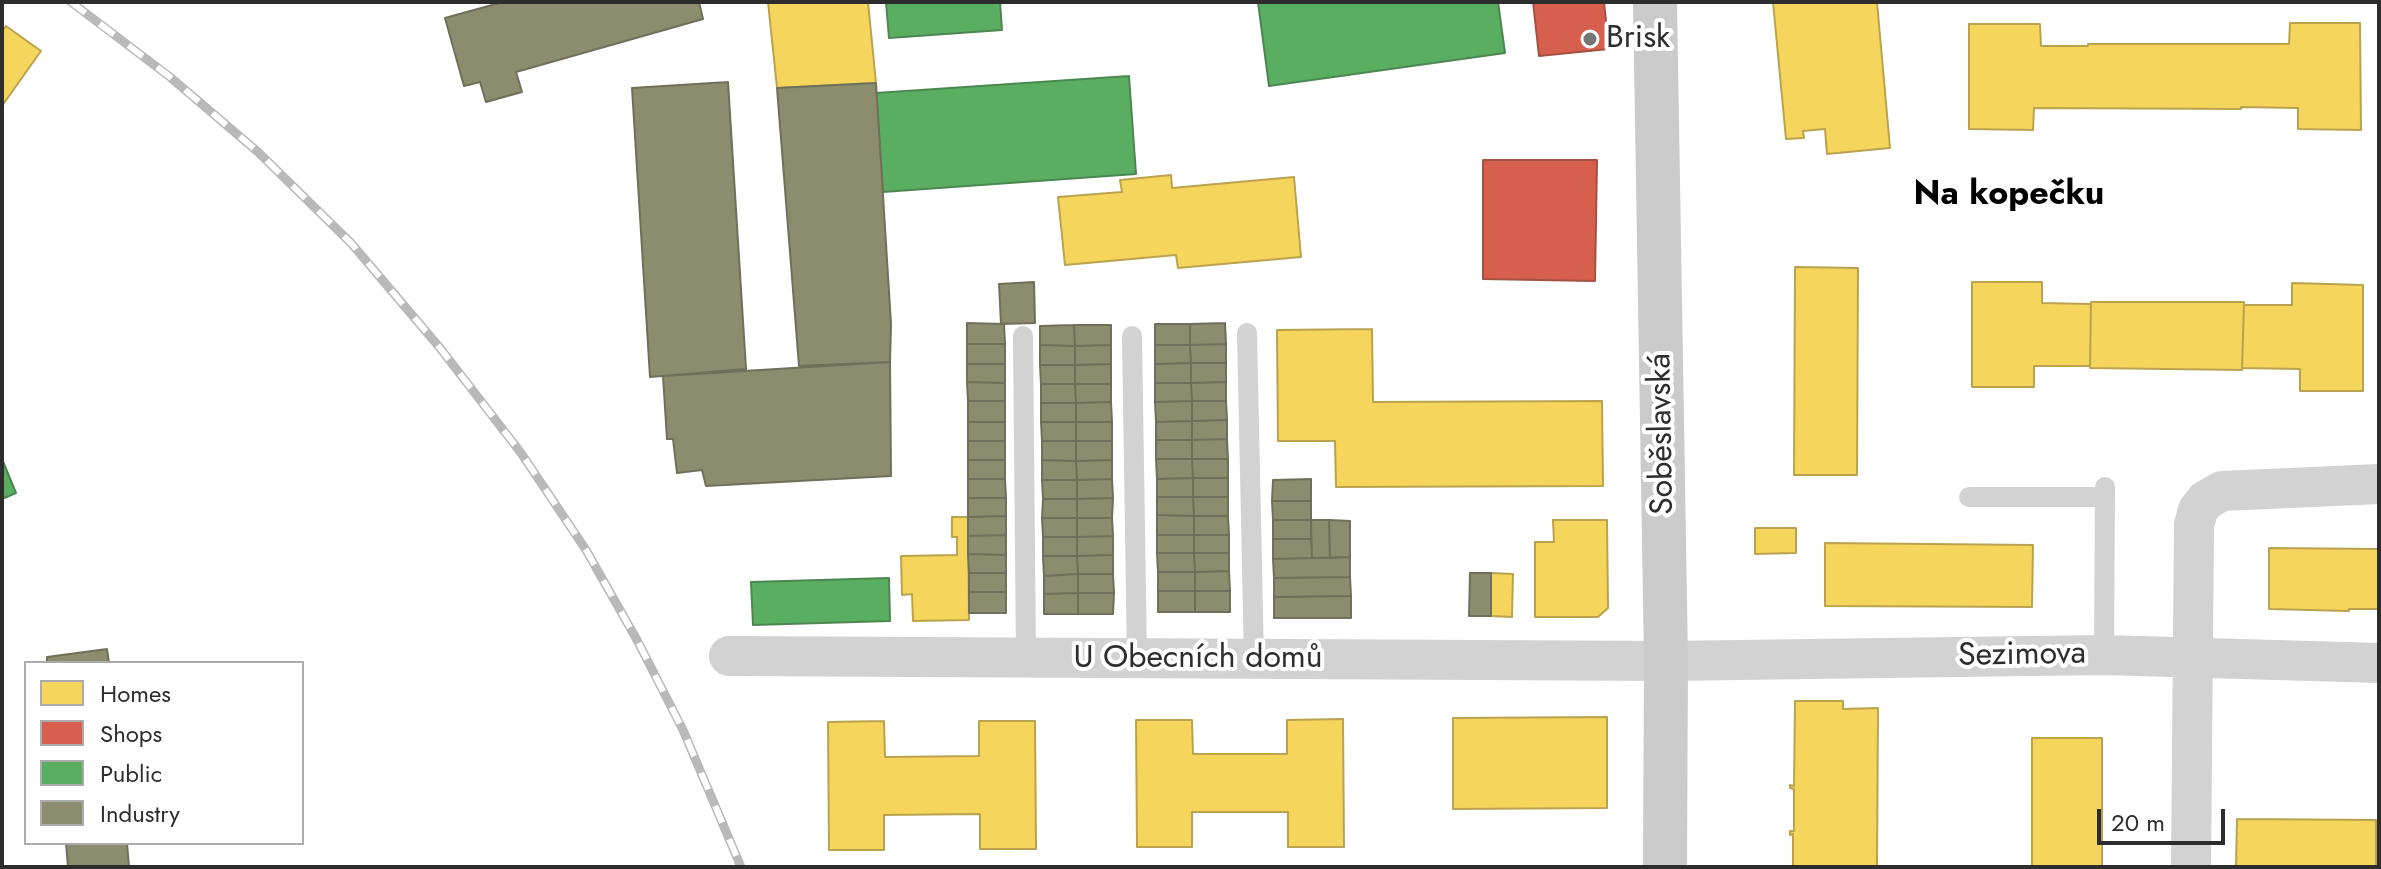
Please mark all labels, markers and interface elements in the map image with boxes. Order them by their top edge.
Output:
place label: Brisk [1606,20,1670,58]
marker: Brisk [1581,30,1599,48]
district label: Na kopečku [1914,176,2104,216]
street label: Soběslavská [1642,353,1684,515]
street label: Sezimova [1958,636,2086,676]
street label: U Obecních domů [1073,640,1323,678]
legend [24,661,304,845]
text: Homes [100,676,171,711]
text: Shops [100,716,162,751]
text: Public [100,756,162,791]
scale bar [2101,793,2229,843]
text: Industry [100,796,180,831]
text: 20 m [2111,805,2165,840]

